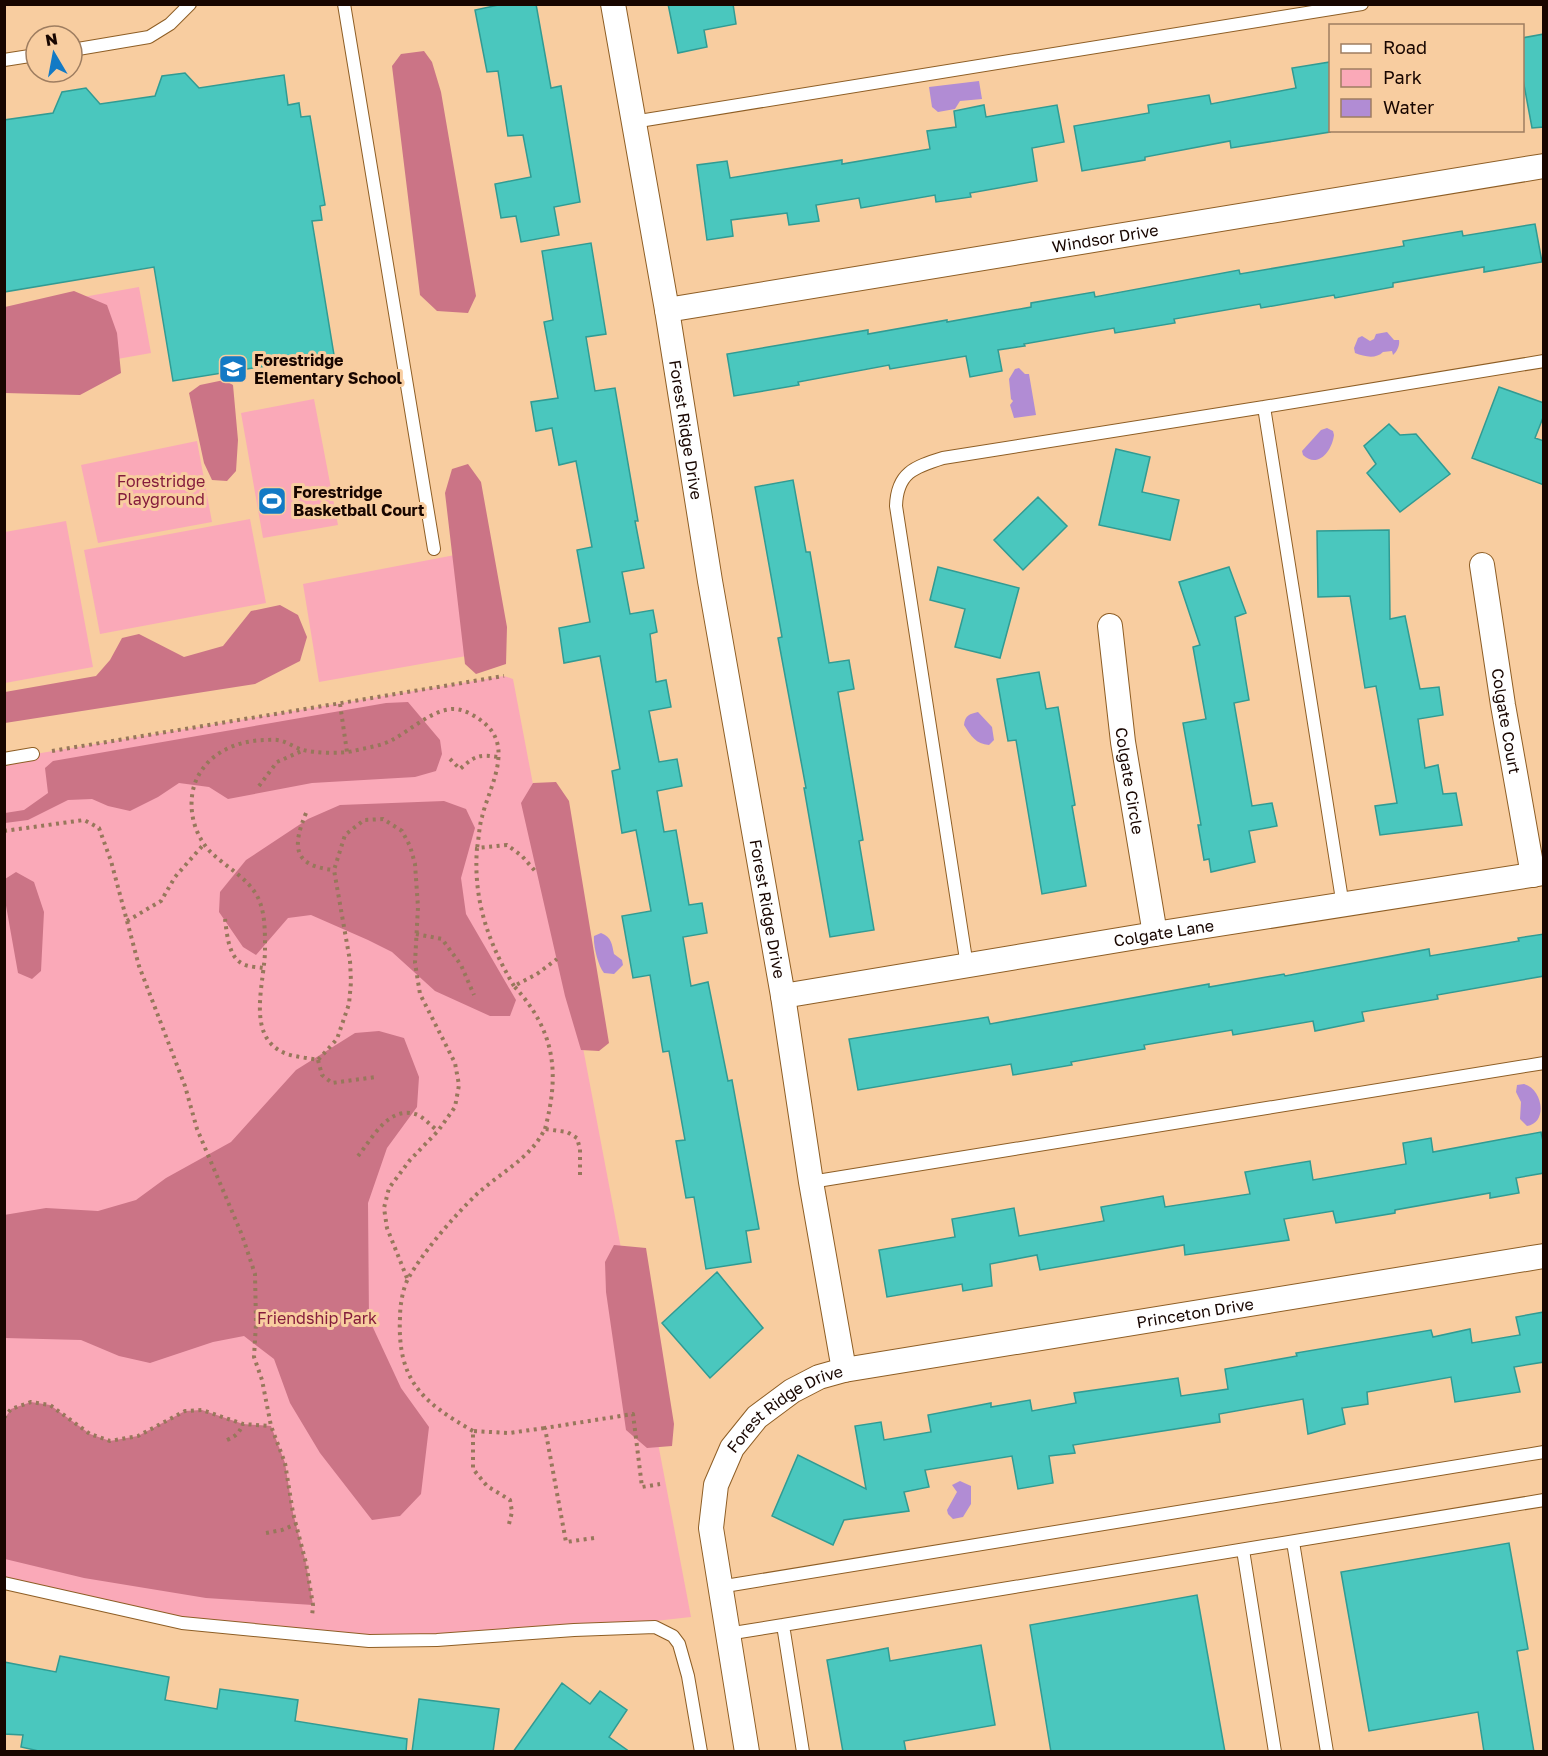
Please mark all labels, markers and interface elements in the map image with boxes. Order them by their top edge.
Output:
north arrow [24,24,84,84]
legend [1329,24,1524,132]
text: N [44,28,59,50]
text: Road [1383,36,1427,58]
text: Park [1383,66,1422,88]
text: Water [1383,96,1434,118]
street label: Windsor Drive [1051,219,1160,257]
place label: Forestridge Elementary School [254,350,403,388]
school or university icon: Forestridge Elementary School [217,353,249,385]
street label: Forest Ridge Drive [665,359,707,501]
park label: Forestridge Playground [117,471,205,509]
place label: Forestridge Basketball Court [293,482,425,520]
sports icon: Forestridge Basketball Court [256,485,288,517]
street label: Colgate Court [1488,667,1525,776]
street label: Colgate Circle [1111,726,1148,836]
street label: Forest Ridge Drive [746,838,790,980]
street label: Colgate Lane [1112,915,1215,951]
street label: Princeton Drive [1135,1293,1255,1332]
park label: Friendship Park [257,1308,377,1328]
street label: Forest Ridge Drive [722,1361,845,1457]

